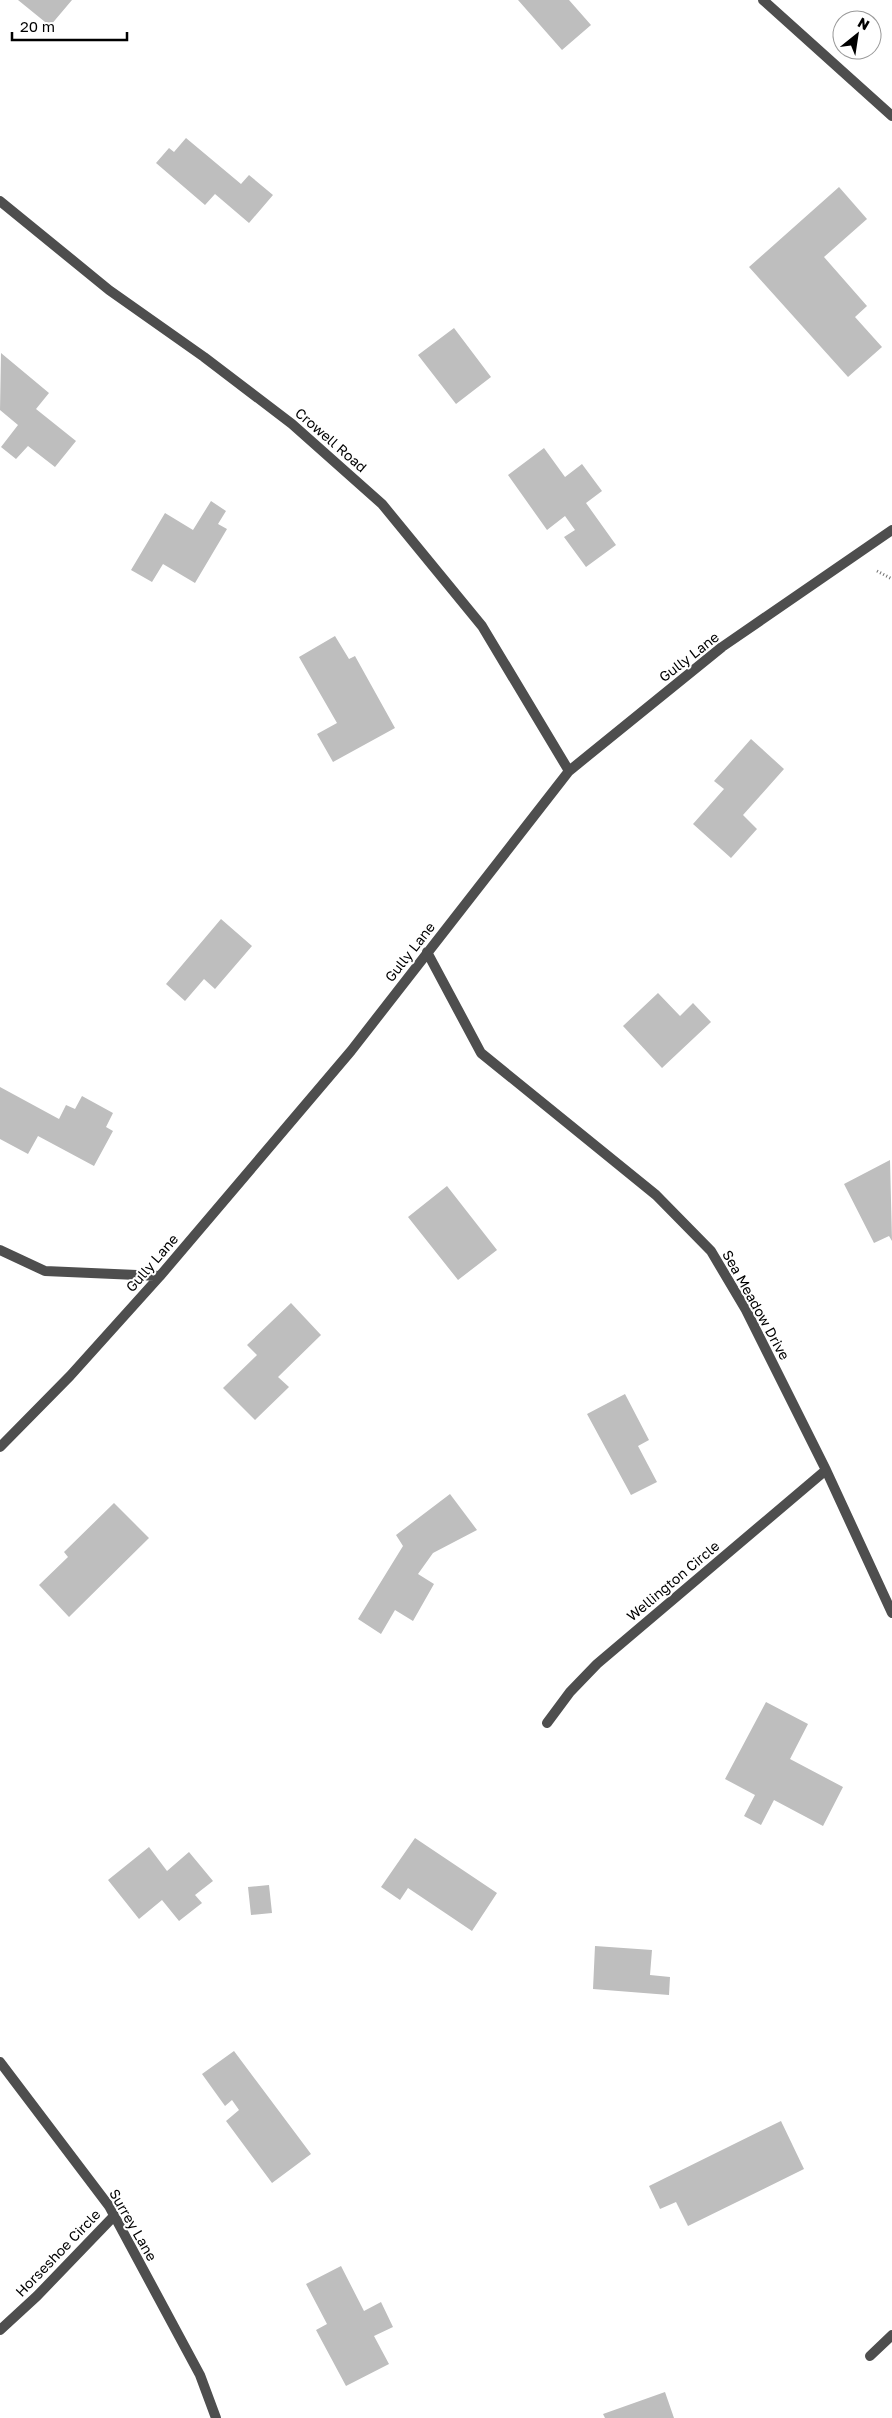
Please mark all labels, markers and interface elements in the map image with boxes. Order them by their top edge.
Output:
scale bar [12,10,128,42]
north arrow [832,10,882,60]
text: N [855,13,873,33]
text: 20 m [20,17,55,35]
street label: Crowell Road [292,404,371,475]
street label: Gully Lane [655,628,722,685]
street label: Gully Lane [381,918,438,985]
street label: Gully Lane [122,1230,181,1295]
street label: Sea Meadow Drive [719,1247,794,1363]
street label: Wellington Circle [623,1537,722,1624]
street label: Surrey Lane [106,2186,161,2264]
street label: Horseshoe Circle [12,2205,104,2300]

